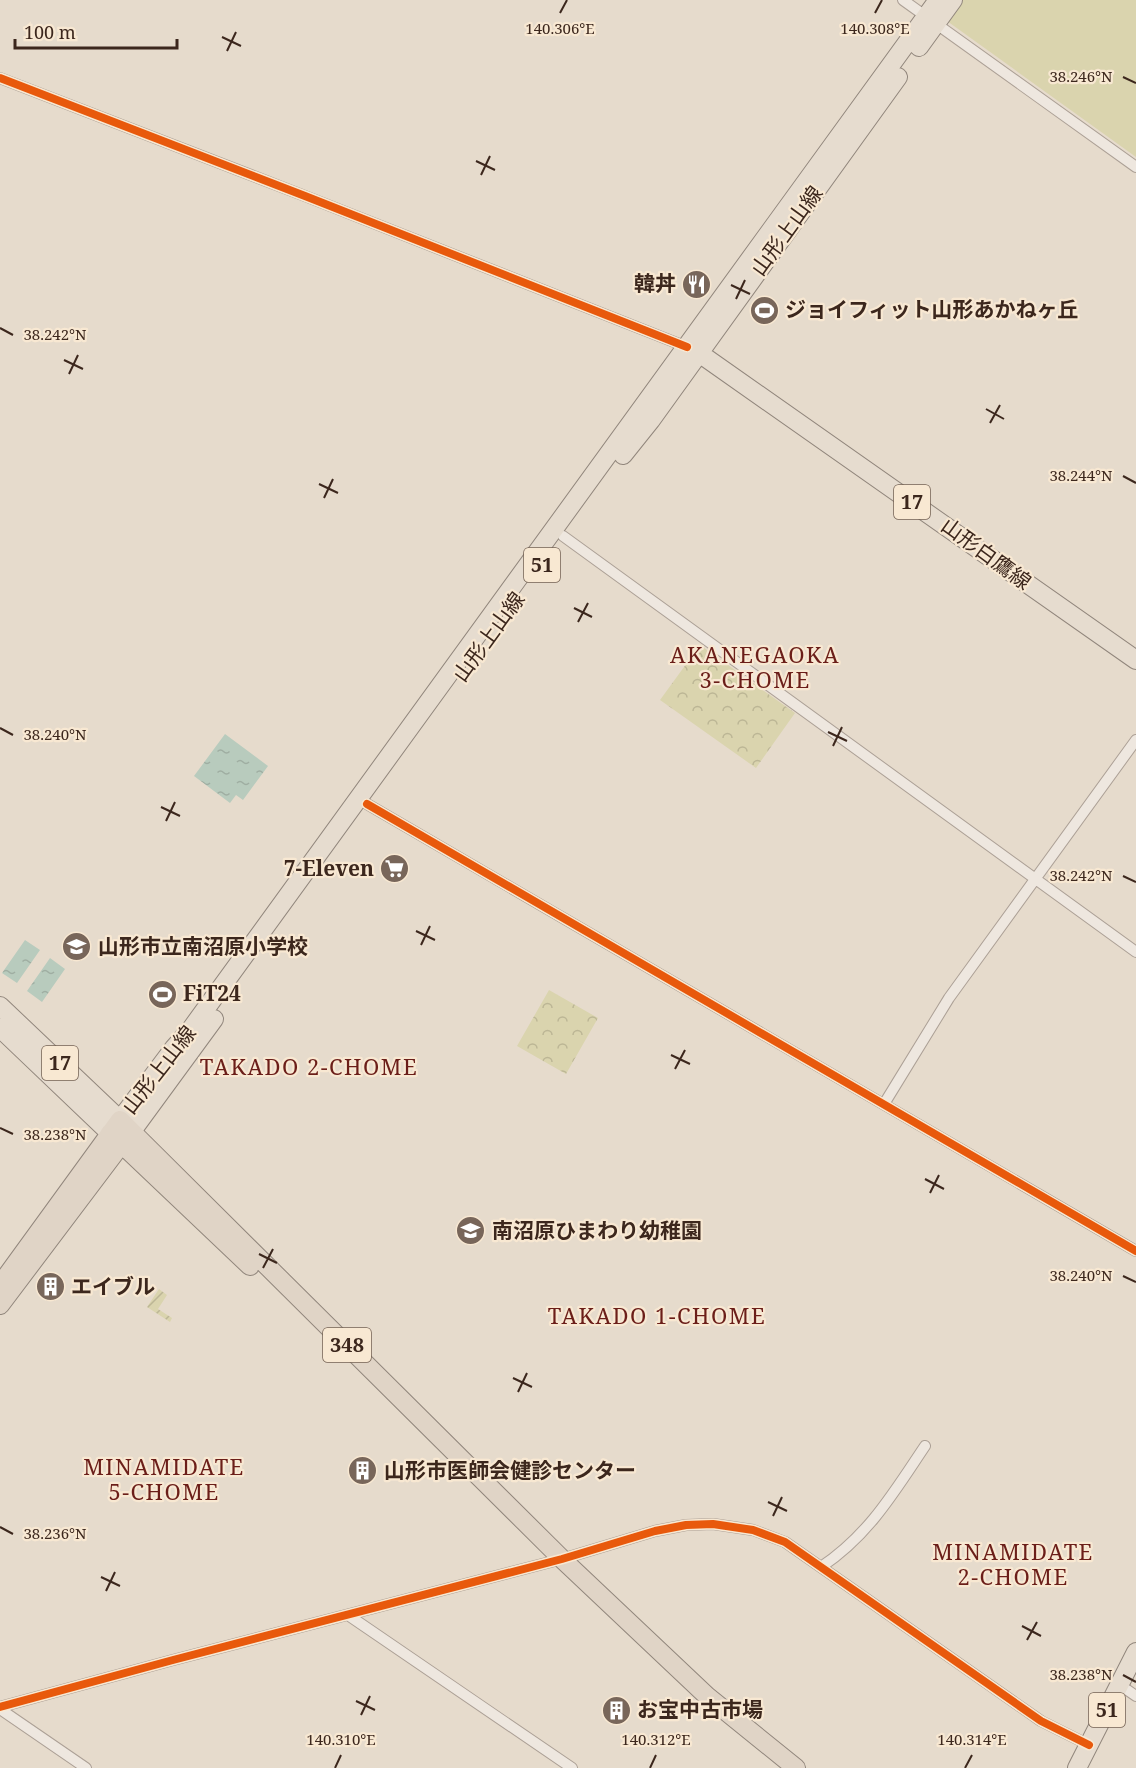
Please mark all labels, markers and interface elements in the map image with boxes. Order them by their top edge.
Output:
scale bar [15,12,177,50]
text: 140.306°E [525,18,595,38]
text: 140.308°E [840,18,910,38]
text: 100 m [24,20,76,44]
text: 38.246°N [1049,66,1113,86]
street label: 山形上山線 [744,180,828,281]
restaurant icon: 韓丼 [681,268,713,300]
place label: 韓丼 [634,269,676,297]
sports icon: ジョイフィット山形あかねヶ丘 [748,294,780,326]
place label: ジョイフィット山形あかねヶ丘 [785,295,1079,323]
text: 38.242°N [23,324,87,344]
text: 38.244°N [1049,465,1113,485]
road number: 17 [894,485,930,519]
street label: 山形白鷹線 [936,511,1037,595]
road number: 51 [524,548,560,582]
street label: 山形上山線 [446,586,530,687]
district label: AKANEGAOKA 3-CHOME [670,639,840,694]
text: 38.240°N [23,724,87,744]
supermarket icon: 7-Eleven [379,853,411,885]
place label: 7-Eleven [284,854,374,882]
text: 38.242°N [1049,865,1113,885]
school or university icon: 山形市立南沼原小学校 [61,931,93,963]
place label: 山形市立南沼原小学校 [98,932,308,960]
sports icon: FiT24 [146,978,178,1010]
place label: FiT24 [183,979,241,1007]
street label: 山形上山線 [115,1019,202,1119]
road number: 17 [42,1046,78,1080]
district label: TAKADO 2-CHOME [200,1051,418,1081]
text: 38.238°N [23,1124,87,1144]
school or university icon: 南沼原ひまわり幼稚園 [455,1215,487,1247]
place label: 南沼原ひまわり幼稚園 [492,1216,702,1244]
text: 38.240°N [1049,1265,1113,1285]
building icon: エイブル [34,1271,66,1303]
place label: エイブル [71,1272,155,1300]
district label: TAKADO 1-CHOME [548,1300,766,1330]
road number: 348 [323,1328,371,1362]
district label: MINAMIDATE 5-CHOME [83,1451,245,1506]
building icon: 山形市医師会健診センター [347,1455,379,1487]
place label: 山形市医師会健診センター [384,1456,636,1484]
text: 38.236°N [23,1523,87,1543]
district label: MINAMIDATE 2-CHOME [932,1536,1094,1591]
text: 38.238°N [1049,1664,1113,1684]
road number: 51 [1089,1693,1125,1727]
building icon: お宝中古市場 [600,1694,632,1726]
place label: お宝中古市場 [637,1695,763,1723]
text: 140.310°E [306,1729,376,1749]
text: 140.312°E [621,1729,691,1749]
text: 140.314°E [937,1729,1007,1749]

